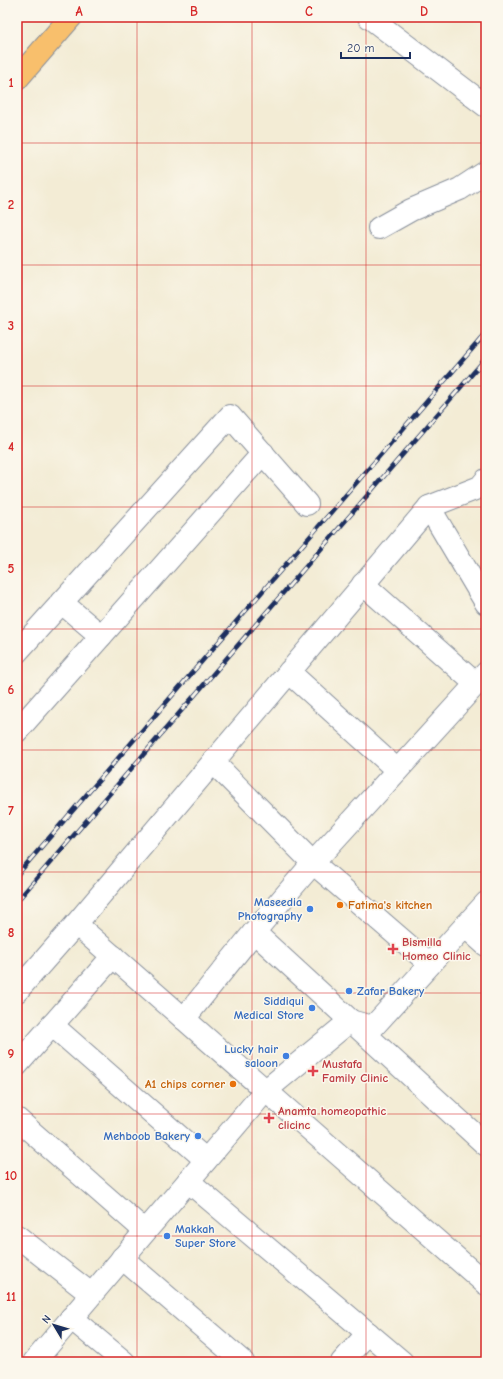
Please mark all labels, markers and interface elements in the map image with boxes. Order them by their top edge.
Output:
text: A [75,4,83,19]
text: B [190,4,198,19]
text: C [305,4,313,19]
text: D [420,4,428,19]
scale bar [341,34,410,60]
text: 20 m [347,41,375,55]
text: 1 [8,75,14,90]
text: 2 [8,197,14,212]
text: 3 [8,318,14,333]
text: 4 [8,439,14,454]
text: 5 [8,561,15,576]
text: 6 [8,682,15,697]
text: 7 [8,803,14,818]
place label: Maseedia Photography [238,895,302,923]
place label: Fatima's kitchen [348,898,432,912]
marker: Fatima's kitchen [335,900,345,910]
marker: Maseedia Photography [305,904,315,914]
text: 8 [8,925,14,940]
place label: Bismilla Homeo Clinic [402,935,471,963]
marker: Bismilla Homeo Clinic [387,943,399,955]
place label: Zafar Bakery [357,984,425,998]
marker: Zafar Bakery [344,986,354,996]
place label: Siddiqui Medical Store [234,994,304,1022]
marker: Siddiqui Medical Store [307,1003,317,1013]
place label: Lucky hair saloon [224,1042,278,1070]
text: 9 [8,1046,15,1061]
marker: Lucky hair saloon [281,1051,291,1061]
place label: Mustafa Family Clinic [322,1057,389,1085]
marker: Mustafa Family Clinic [307,1065,319,1077]
place label: A1 chips corner [145,1077,225,1091]
marker: A1 chips corner [228,1079,238,1089]
place label: Anamta homeopathic clicinc [278,1104,387,1132]
marker: Anamta homeopathic clicinc [263,1112,275,1124]
place label: Mehboob Bakery [104,1129,191,1143]
marker: Mehboob Bakery [193,1131,203,1141]
text: 10 [5,1168,17,1183]
place label: Makkah Super Store [175,1222,236,1250]
marker: Makkah Super Store [162,1231,172,1241]
text: 11 [6,1289,16,1304]
north arrow [34,1305,74,1345]
text: N [39,1312,54,1326]

